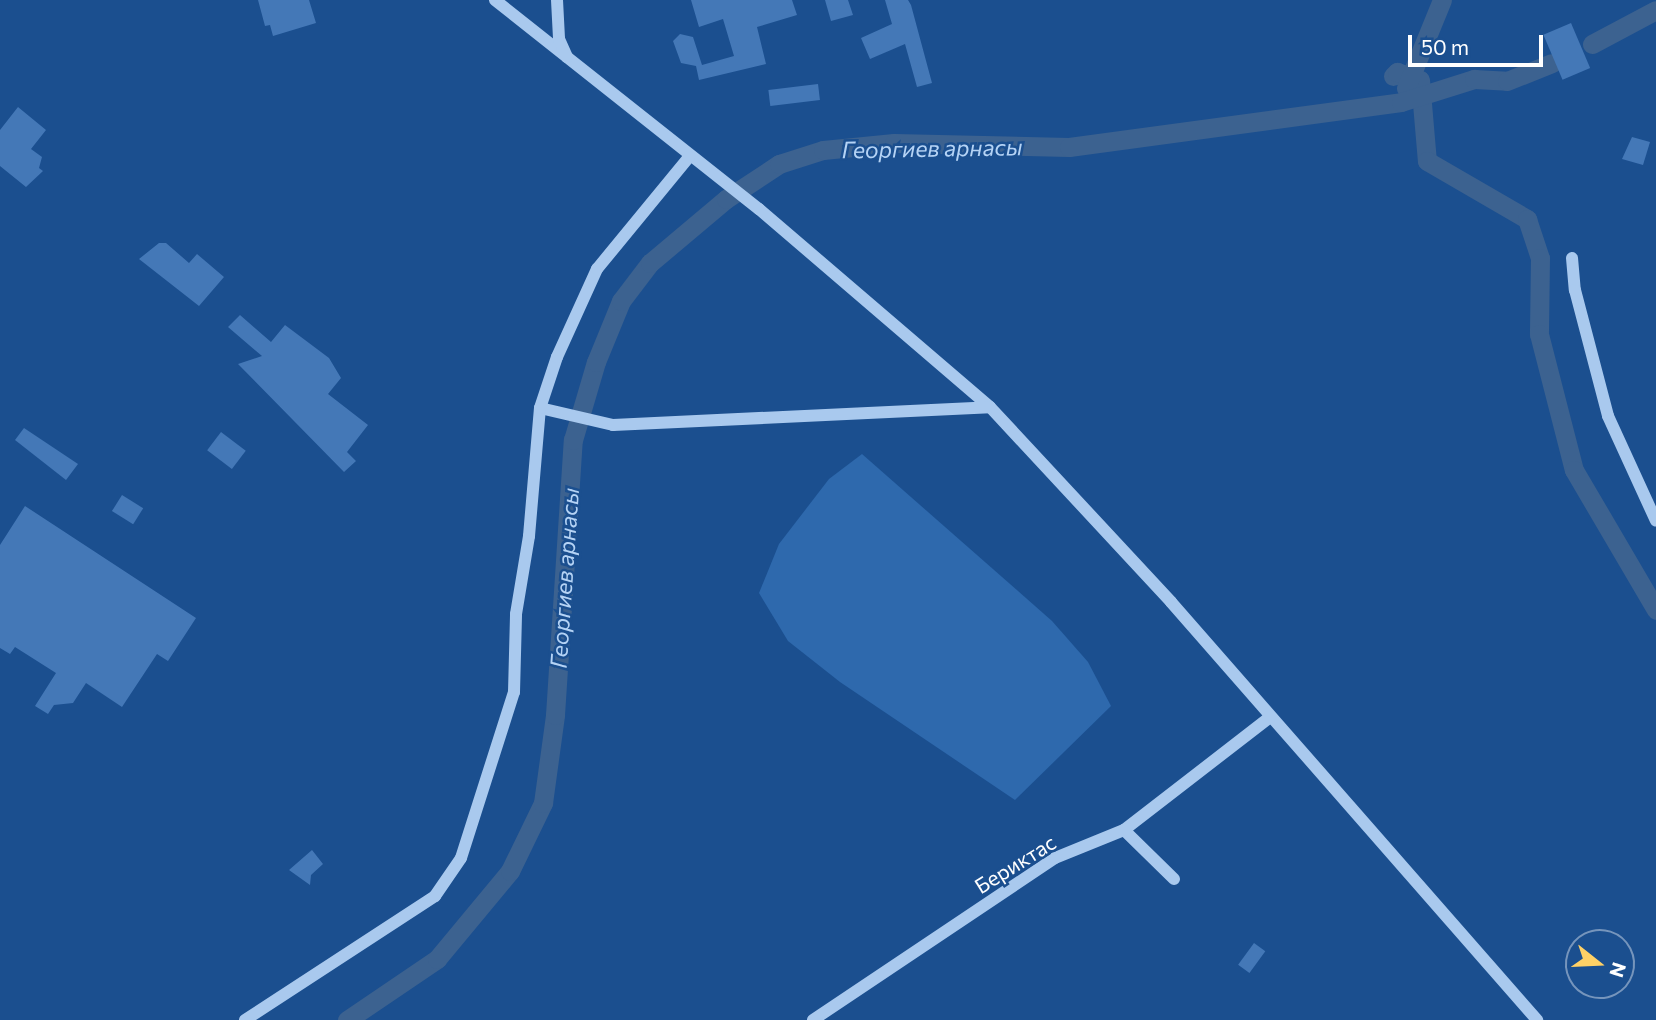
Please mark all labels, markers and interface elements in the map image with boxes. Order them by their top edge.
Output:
scale bar [1411,21,1546,65]
text: 50 m [1421,34,1469,59]
water label: Георгиев арнасы [841,133,1023,163]
water label: Георгиев арнасы [544,487,584,669]
street label: Бериктас [970,829,1060,899]
north arrow [1565,929,1635,999]
text: N [1605,960,1632,980]

